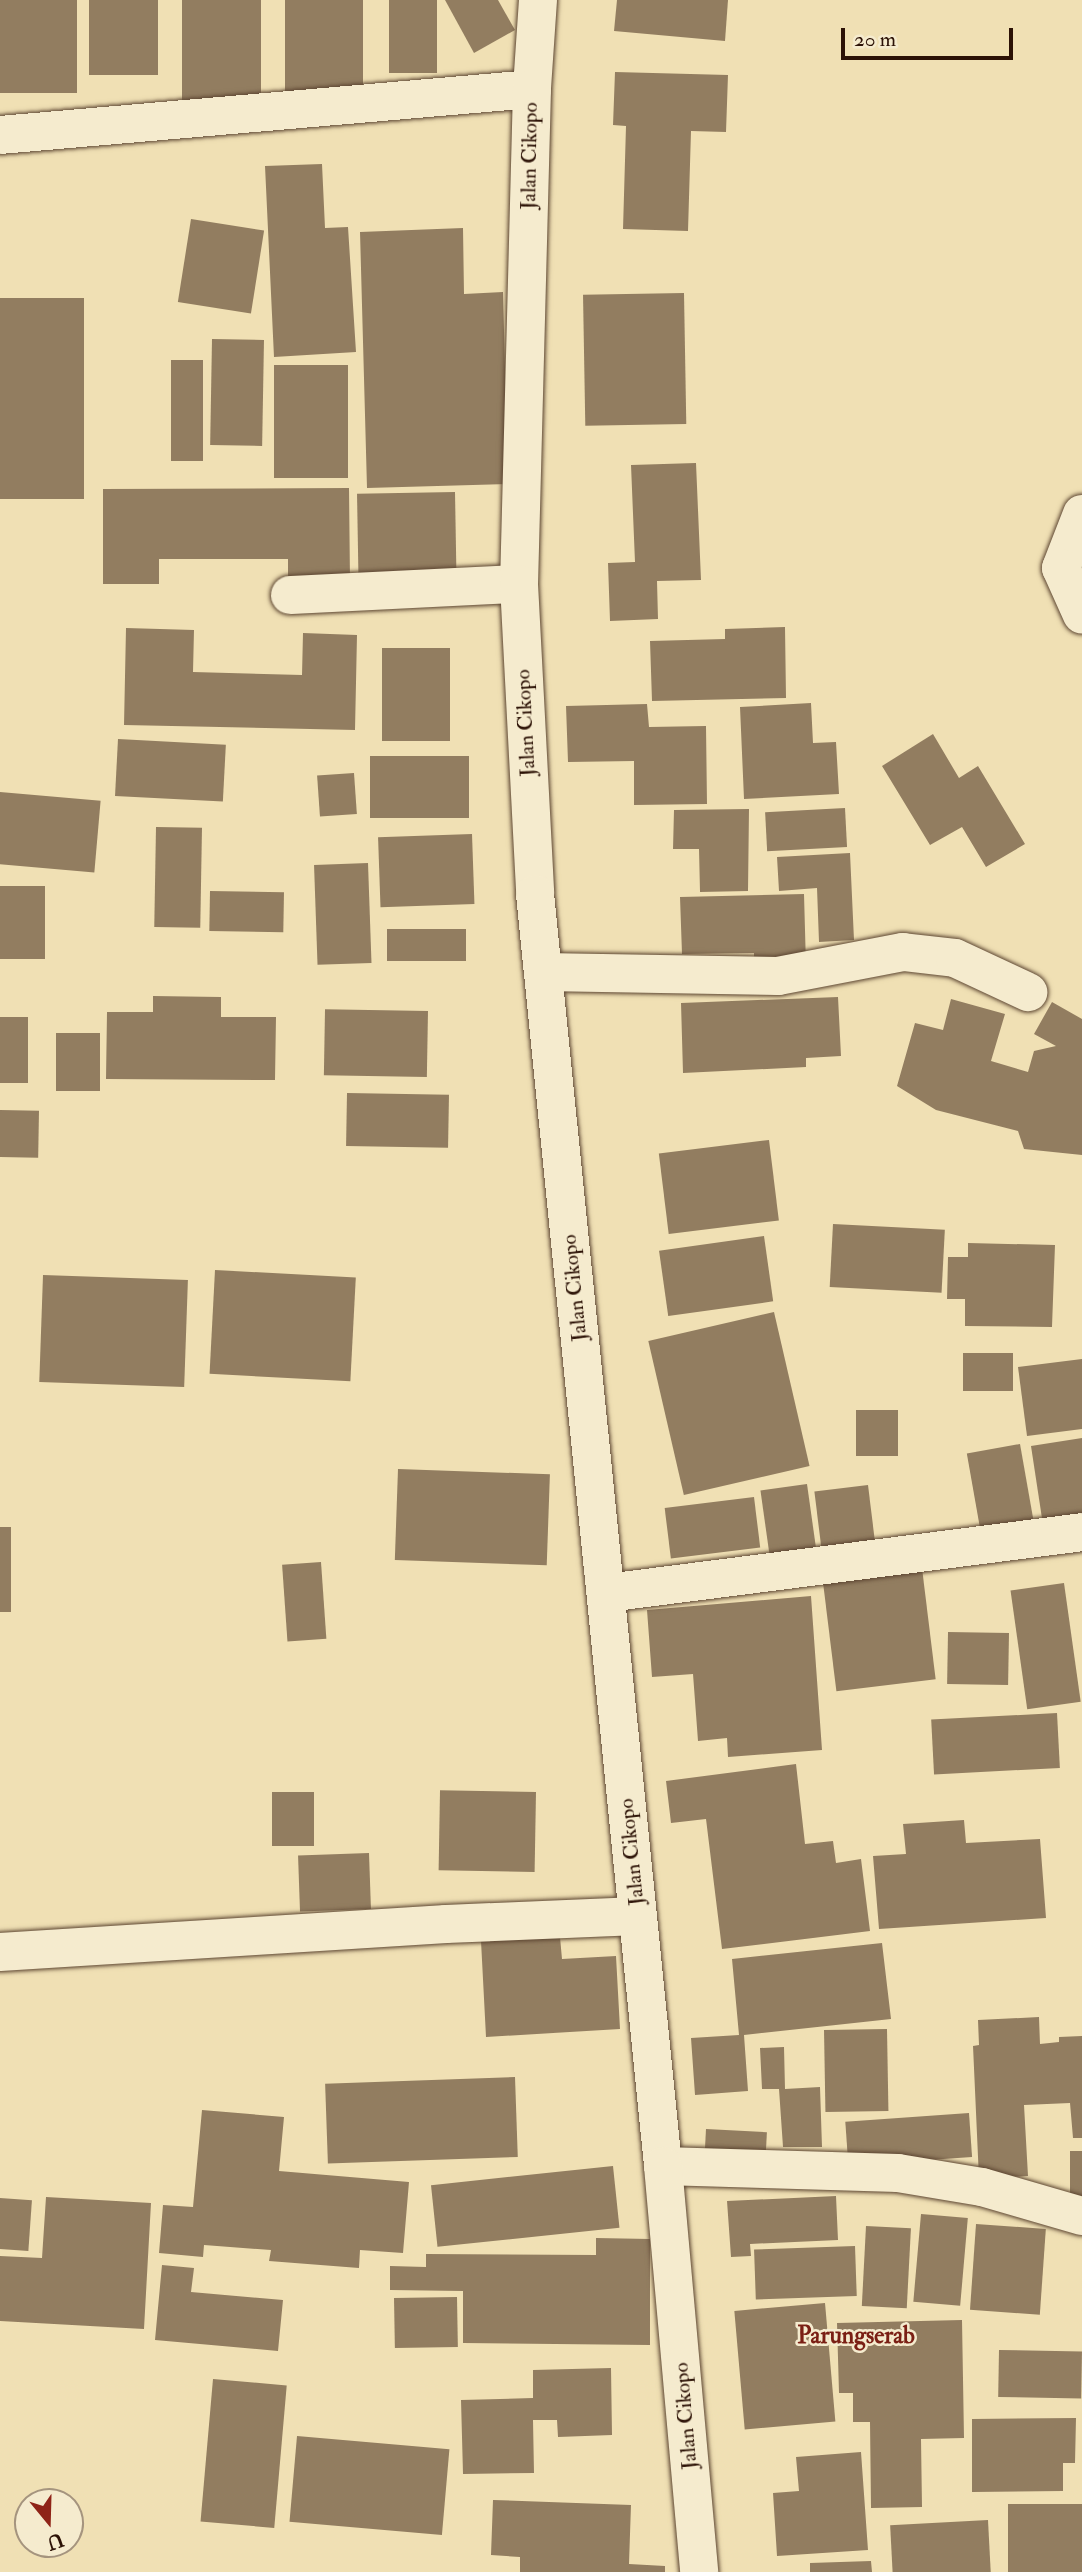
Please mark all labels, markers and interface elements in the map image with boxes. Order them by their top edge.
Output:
scale bar [844,14,1016,58]
text: 20 m [854,26,896,53]
street label: Jalan Cikopo [516,102,544,210]
street label: Jalan Cikopo [511,669,541,777]
street label: Jalan Cikopo [557,1233,593,1343]
street label: Jalan Cikopo [614,1797,650,1907]
district label: Parungserab [797,2322,915,2350]
street label: Jalan Cikopo [669,2361,703,2471]
north arrow [14,2488,84,2558]
text: U [44,2527,67,2555]

